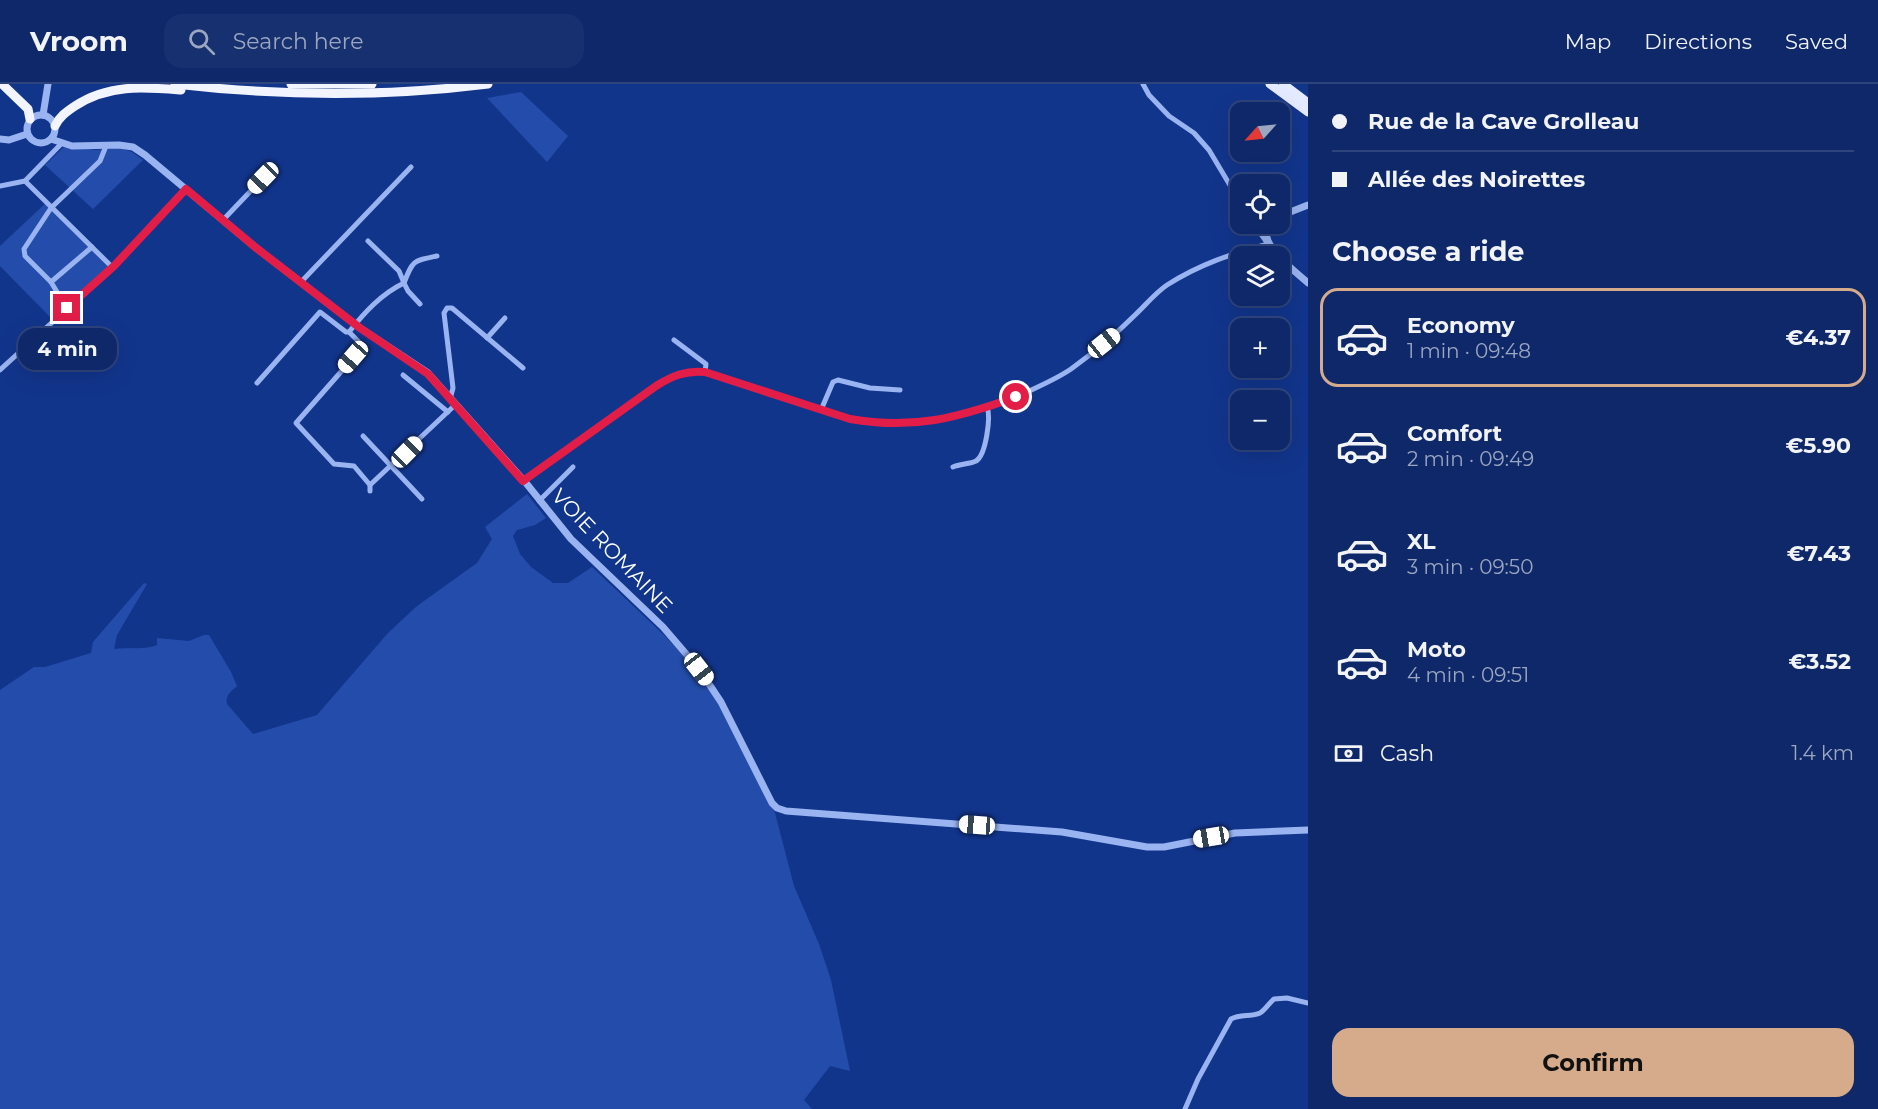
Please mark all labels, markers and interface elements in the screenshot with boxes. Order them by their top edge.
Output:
search box [164,14,584,68]
text: Vroom [30,24,128,58]
icon: search [185,25,218,58]
text: Search here [233,28,364,55]
text: Map [1565,29,1611,54]
text: Directions [1644,29,1752,54]
text: Saved [1785,29,1848,54]
north arrow [1230,102,1290,162]
map controls [1230,102,1290,450]
text: Rue de la Cave Grolleau [1368,108,1639,135]
car [244,159,282,197]
text: Allée des Noirettes [1368,166,1585,193]
button: locate [1230,174,1290,234]
text: Choose a ride [1332,235,1524,268]
button: layers [1230,246,1290,306]
route end [53,294,80,321]
icon: car [1335,311,1389,365]
text: Economy [1407,312,1515,339]
button: + [1230,318,1290,378]
text: €4.37 [1785,324,1851,351]
car [1084,325,1124,361]
callout: 4 min [17,329,116,371]
text: 4 min [37,337,98,361]
car [334,338,372,376]
text: 1 min · 09:48 [1407,339,1531,363]
route start [1002,383,1029,410]
button: − [1230,390,1290,450]
icon: car [1335,419,1389,473]
text: Comfort [1407,420,1502,447]
text: €5.90 [1786,432,1851,459]
car [388,433,426,471]
text: 2 min · 09:49 [1407,447,1534,471]
street label: VOIE ROMAINE [547,483,678,618]
icon: car [1335,527,1389,581]
text: XL [1407,528,1436,555]
text: €7.43 [1787,540,1851,567]
text: 3 min · 09:50 [1407,555,1533,579]
icon: car [1335,635,1389,689]
text: Moto [1407,636,1466,663]
text: €3.52 [1788,648,1851,675]
car [681,649,717,689]
text: 4 min · 09:51 [1407,663,1529,687]
icon: cash [1332,737,1365,770]
text: Cash [1380,740,1434,767]
text: 1.4 km [1791,741,1854,765]
car [958,815,996,835]
car [1192,825,1230,849]
button: Confirm [1332,1028,1854,1097]

